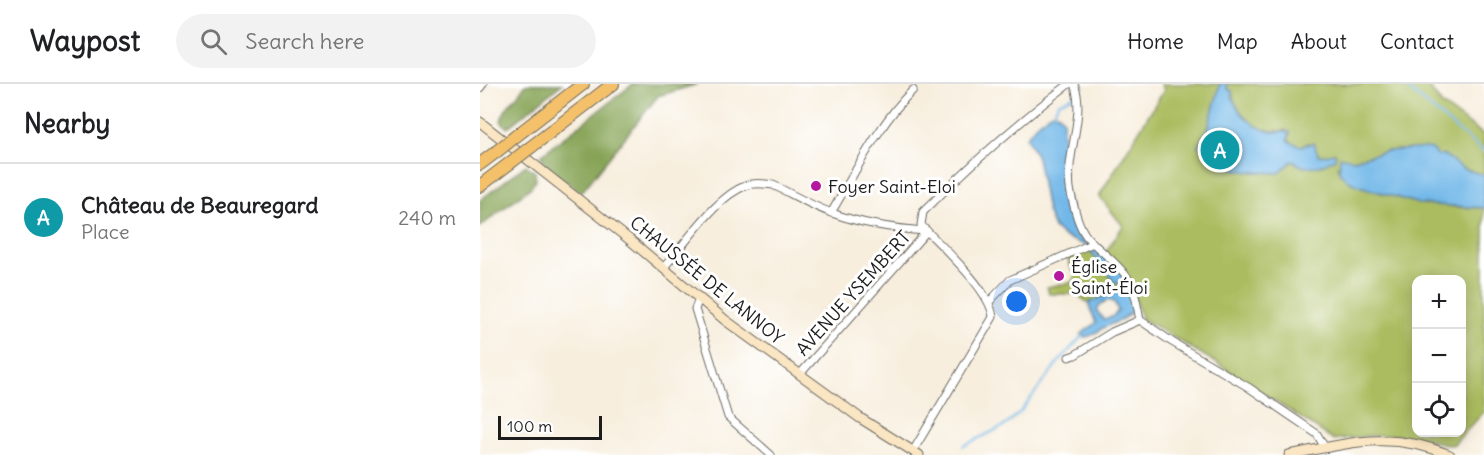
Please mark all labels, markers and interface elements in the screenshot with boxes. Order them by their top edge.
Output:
search box [176,14,596,68]
text: Waypost [30,23,140,59]
icon: search [197,25,230,58]
text: Search here [245,27,364,55]
text: Home [1127,28,1184,55]
text: Map [1217,28,1258,55]
text: About [1291,28,1347,55]
text: Contact [1380,28,1454,55]
text: Nearby [24,107,110,140]
pin: A [1200,128,1240,172]
place label: Foyer Saint-Eloi [828,175,956,198]
marker: Foyer Saint-Eloi [809,179,823,193]
text: Château de Beauregard [81,191,318,219]
text: A [37,205,50,230]
text: 240 m [398,205,456,230]
street label: CHAUSSÉE DE LANNOY [625,211,789,349]
text: Place [81,219,129,244]
street label: AVENUE YSEMBERT [791,226,915,360]
place label: Église Saint-Éloi [1071,255,1148,299]
marker: Église Saint-Éloi [1052,269,1066,283]
map controls [1412,275,1466,437]
button: + [1412,275,1466,329]
your location [1002,287,1031,316]
button: − [1412,329,1466,383]
button: locate [1412,383,1466,437]
scale bar [498,413,602,440]
text: 100 m [507,416,552,436]

